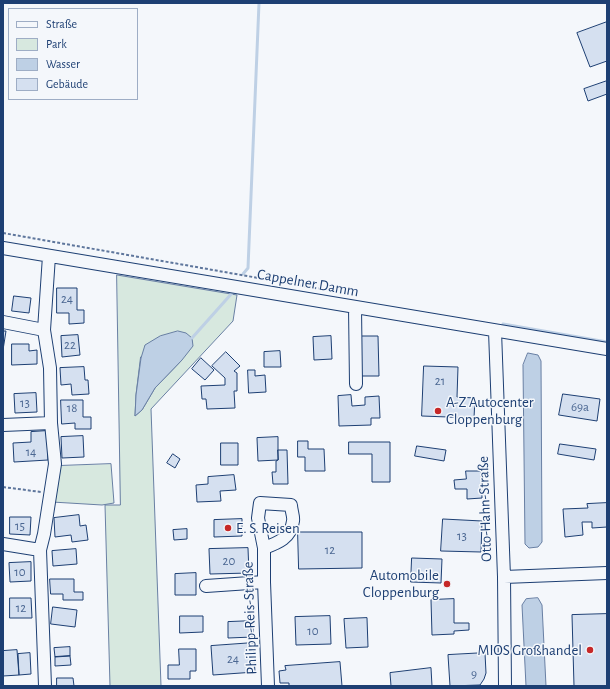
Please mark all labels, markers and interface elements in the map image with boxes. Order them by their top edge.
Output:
legend [8,8,138,100]
text: Straße [46,18,77,30]
text: Park [46,38,67,50]
text: Wasser [46,58,80,70]
text: Gebäude [46,78,88,90]
street label: Cappelner Damm [256,265,360,301]
house number: 24 [61,291,73,307]
house number: 22 [64,337,76,353]
house number: 21 [435,373,445,389]
place label: A-Z Autocenter Cloppenburg [446,393,534,428]
house number: 13 [20,395,30,411]
house number: 69a [571,399,589,415]
house number: 18 [67,400,77,416]
marker: A-Z Autocenter Cloppenburg [433,406,443,416]
house number: 14 [26,444,36,460]
street label: Otto-Hahn-Straße [474,456,496,562]
house number: 15 [15,518,25,534]
place label: E. S. Reisen [236,519,300,537]
marker: E. S. Reisen [223,523,233,533]
house number: 13 [457,528,467,544]
house number: 12 [325,542,335,558]
house number: 20 [223,553,235,569]
street label: Philipp-Reis-Straße [239,561,261,675]
house number: 10 [14,564,26,580]
place label: Automobile Cloppenburg [363,566,439,601]
marker: Automobile Cloppenburg [442,579,452,589]
house number: 12 [16,600,26,616]
house number: 10 [307,623,319,639]
place label: MIOS Großhandel [478,641,582,659]
marker: MIOS Großhandel [585,645,595,655]
house number: 24 [227,651,239,667]
house number: 9 [471,666,477,682]

